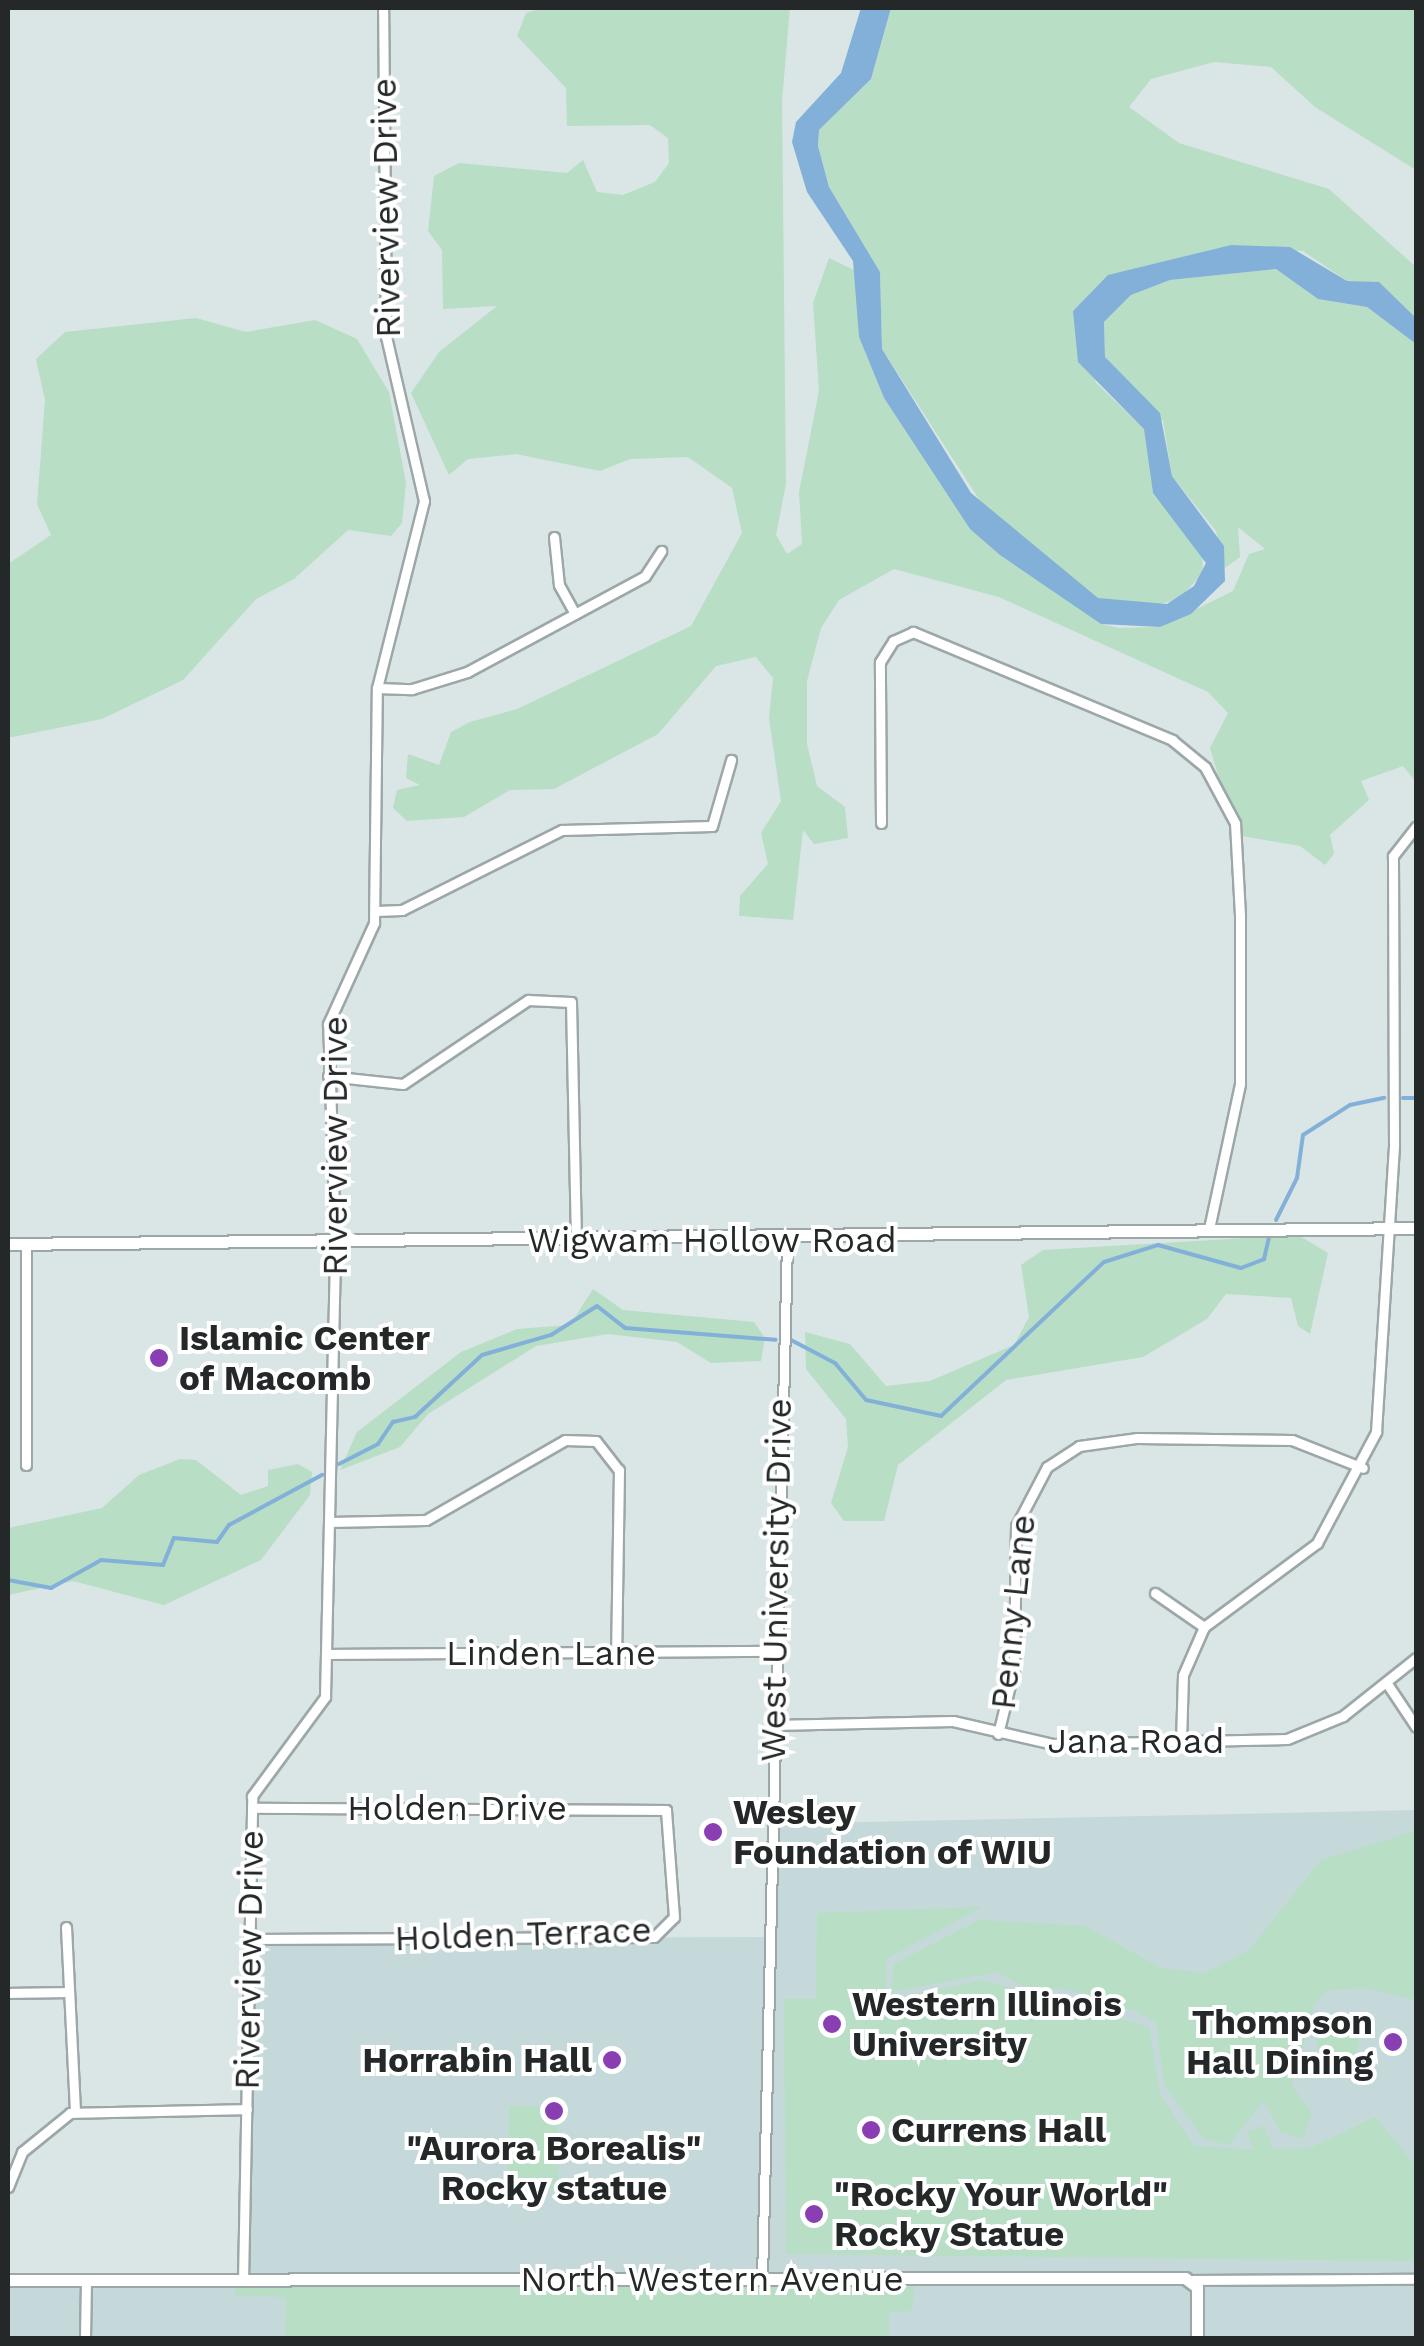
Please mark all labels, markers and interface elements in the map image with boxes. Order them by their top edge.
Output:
street label: Riverview Drive [363,77,409,339]
street label: Riverview Drive [314,1016,356,1276]
street label: Wigwam Hollow Road [527,1219,897,1261]
place label: Islamic Center of Macomb [179,1317,430,1399]
marker: Islamic Center of Macomb [148,1347,170,1369]
street label: West University Drive [752,1397,800,1763]
street label: Penny Lane [982,1512,1044,1712]
street label: Linden Lane [446,1632,656,1674]
street label: Jana Road [1047,1720,1225,1762]
street label: Holden Drive [347,1787,567,1829]
place label: Wesley Foundation of WIU [733,1791,1053,1873]
marker: Wesley Foundation of WIU [702,1821,724,1843]
street label: Riverview Drive [226,1829,272,2091]
street label: Holden Terrace [393,1909,653,1959]
place label: Western Illinois University [852,1983,1122,2065]
place label: Thompson Hall Dining [1186,2001,1373,2083]
marker: Western Illinois University [821,2013,843,2035]
marker: Thompson Hall Dining [1382,2031,1404,2053]
place label: Horrabin Hall [362,2039,592,2081]
marker: Horrabin Hall [601,2049,623,2071]
marker: "Aurora Borealis" Rocky statue [543,2100,565,2122]
place label: Currens Hall [891,2109,1106,2151]
marker: Currens Hall [860,2119,882,2141]
place label: "Aurora Borealis" Rocky statue [406,2127,702,2209]
place label: "Rocky Your World" Rocky Statue [834,2173,1171,2255]
marker: "Rocky Your World" Rocky Statue [803,2203,825,2225]
street label: North Western Avenue [519,2258,905,2300]

